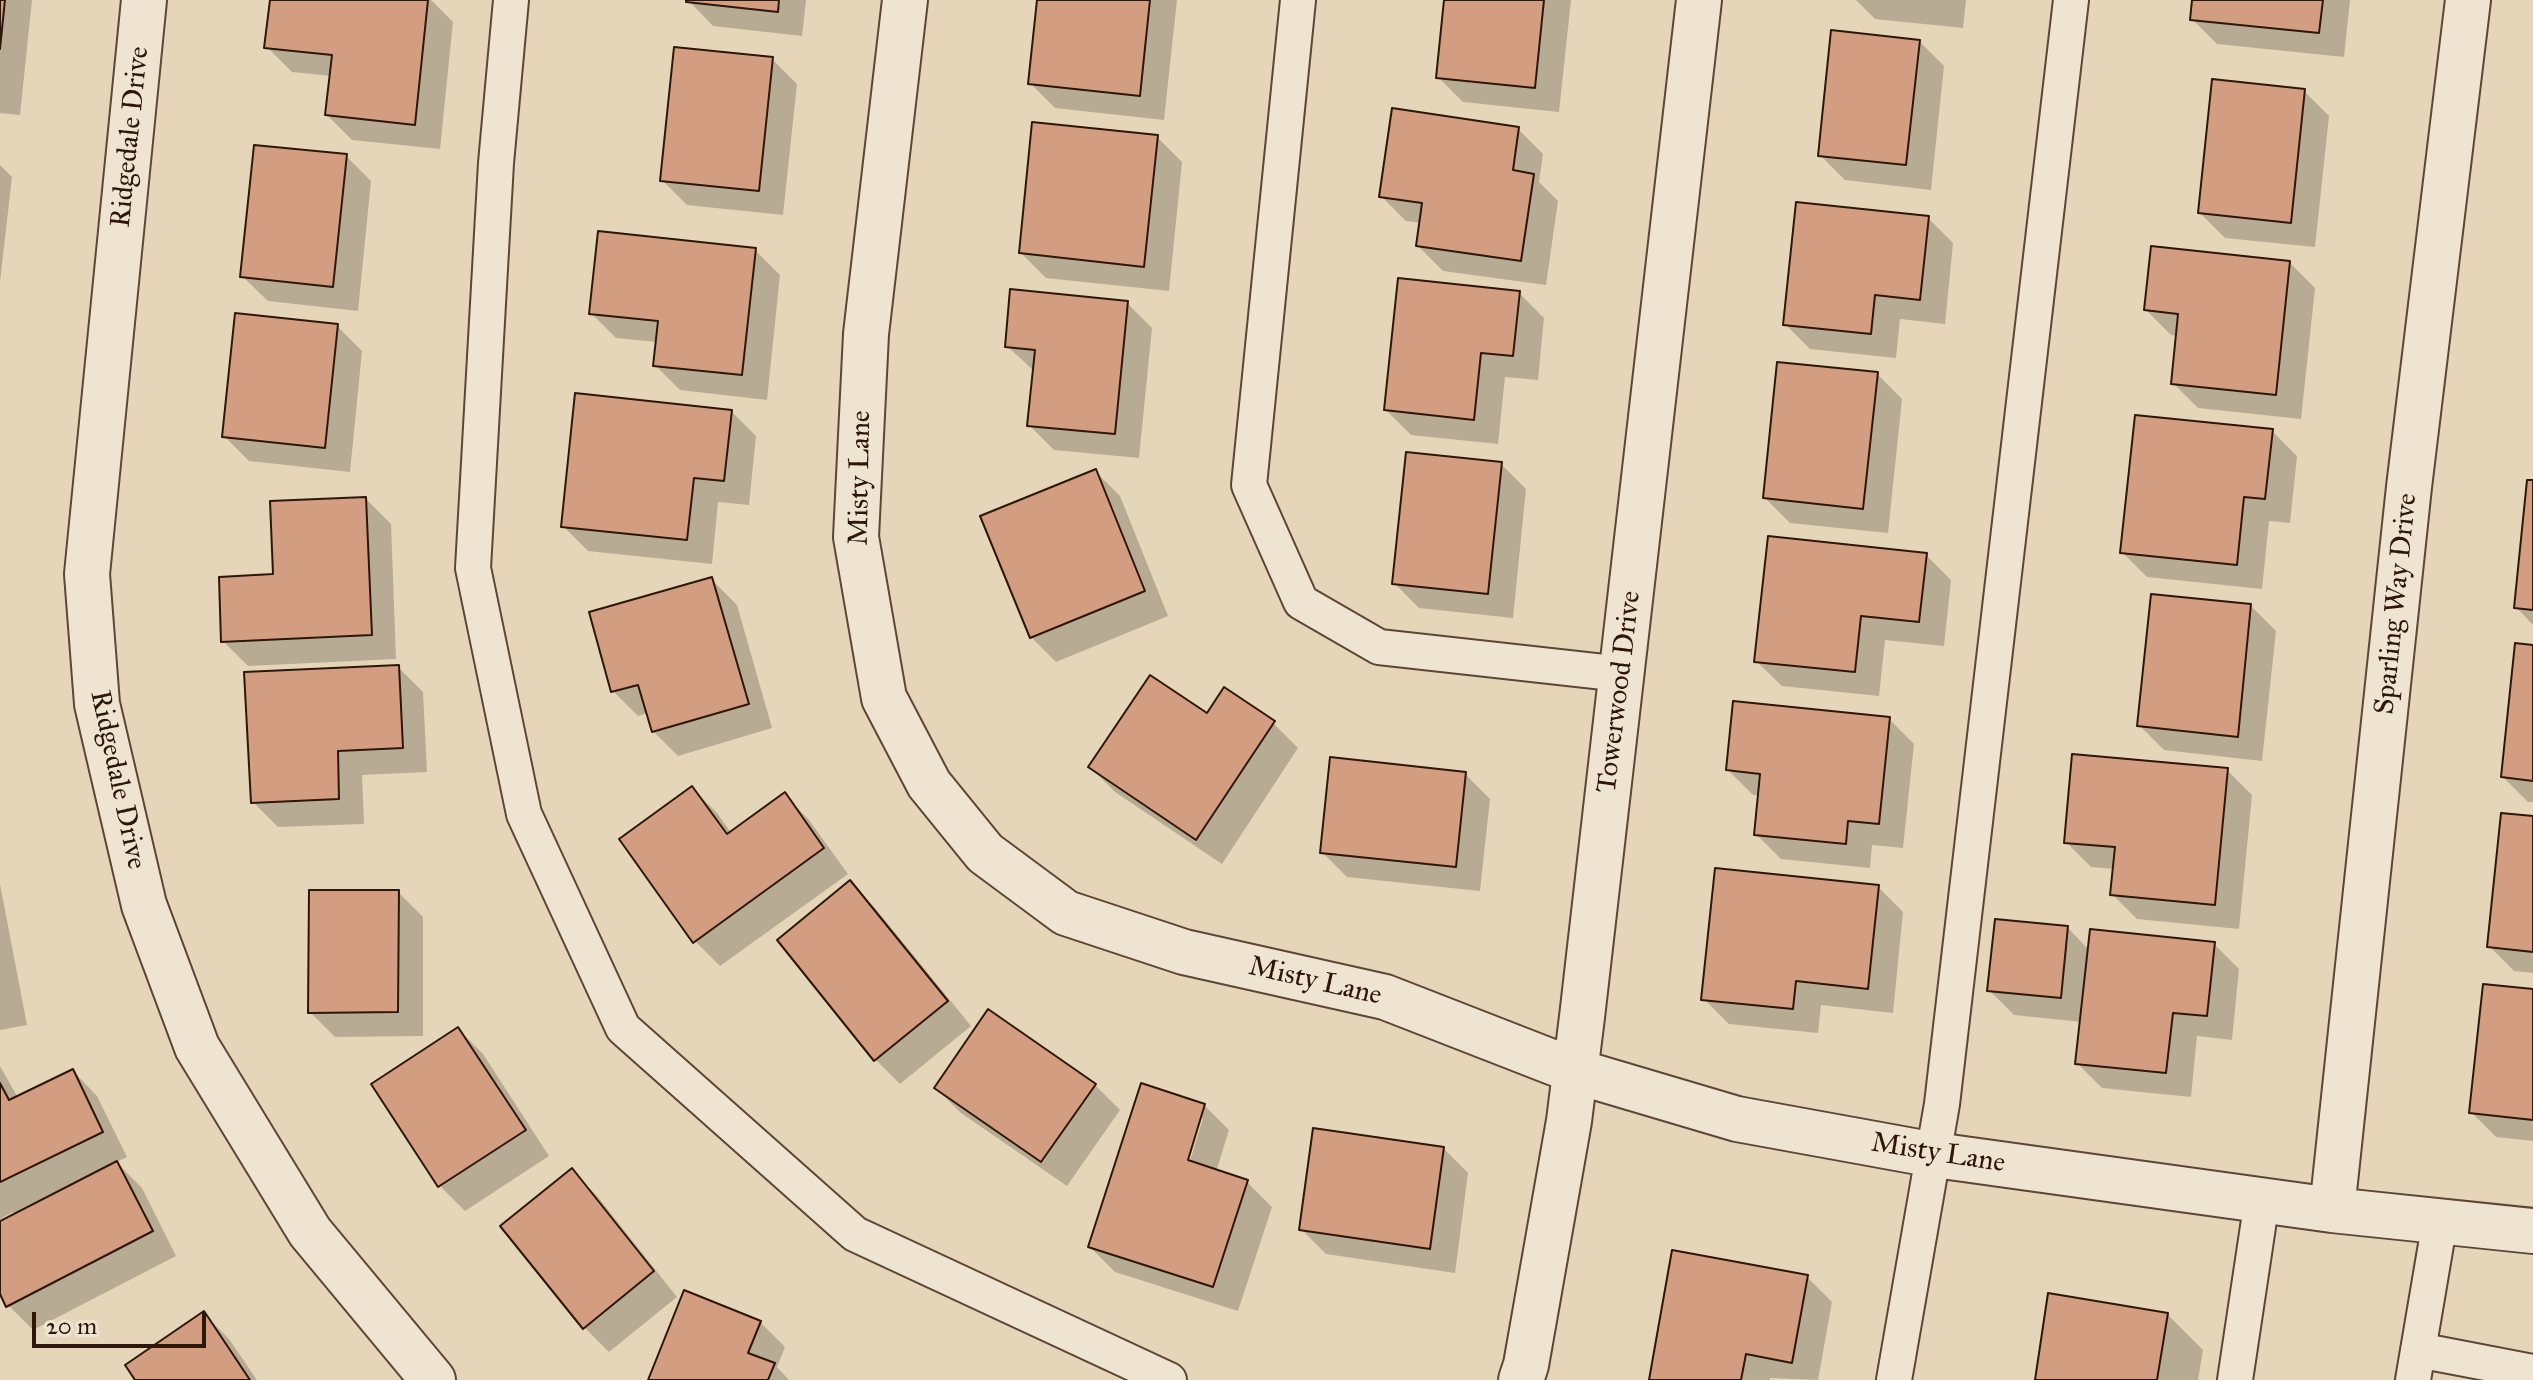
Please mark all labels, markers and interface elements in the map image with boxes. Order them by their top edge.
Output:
street label: Ridgedale Drive [105,45,157,229]
street label: Misty Lane [843,410,879,546]
street label: Sparling Way Drive [2369,492,2425,716]
street label: Towerwood Drive [1591,589,1649,795]
street label: Ridgedale Drive [82,688,152,872]
street label: Misty Lane [1245,950,1385,1014]
street label: Misty Lane [1869,1127,2007,1181]
scale bar [36,1296,210,1346]
text: 20 m [46,1311,97,1341]

